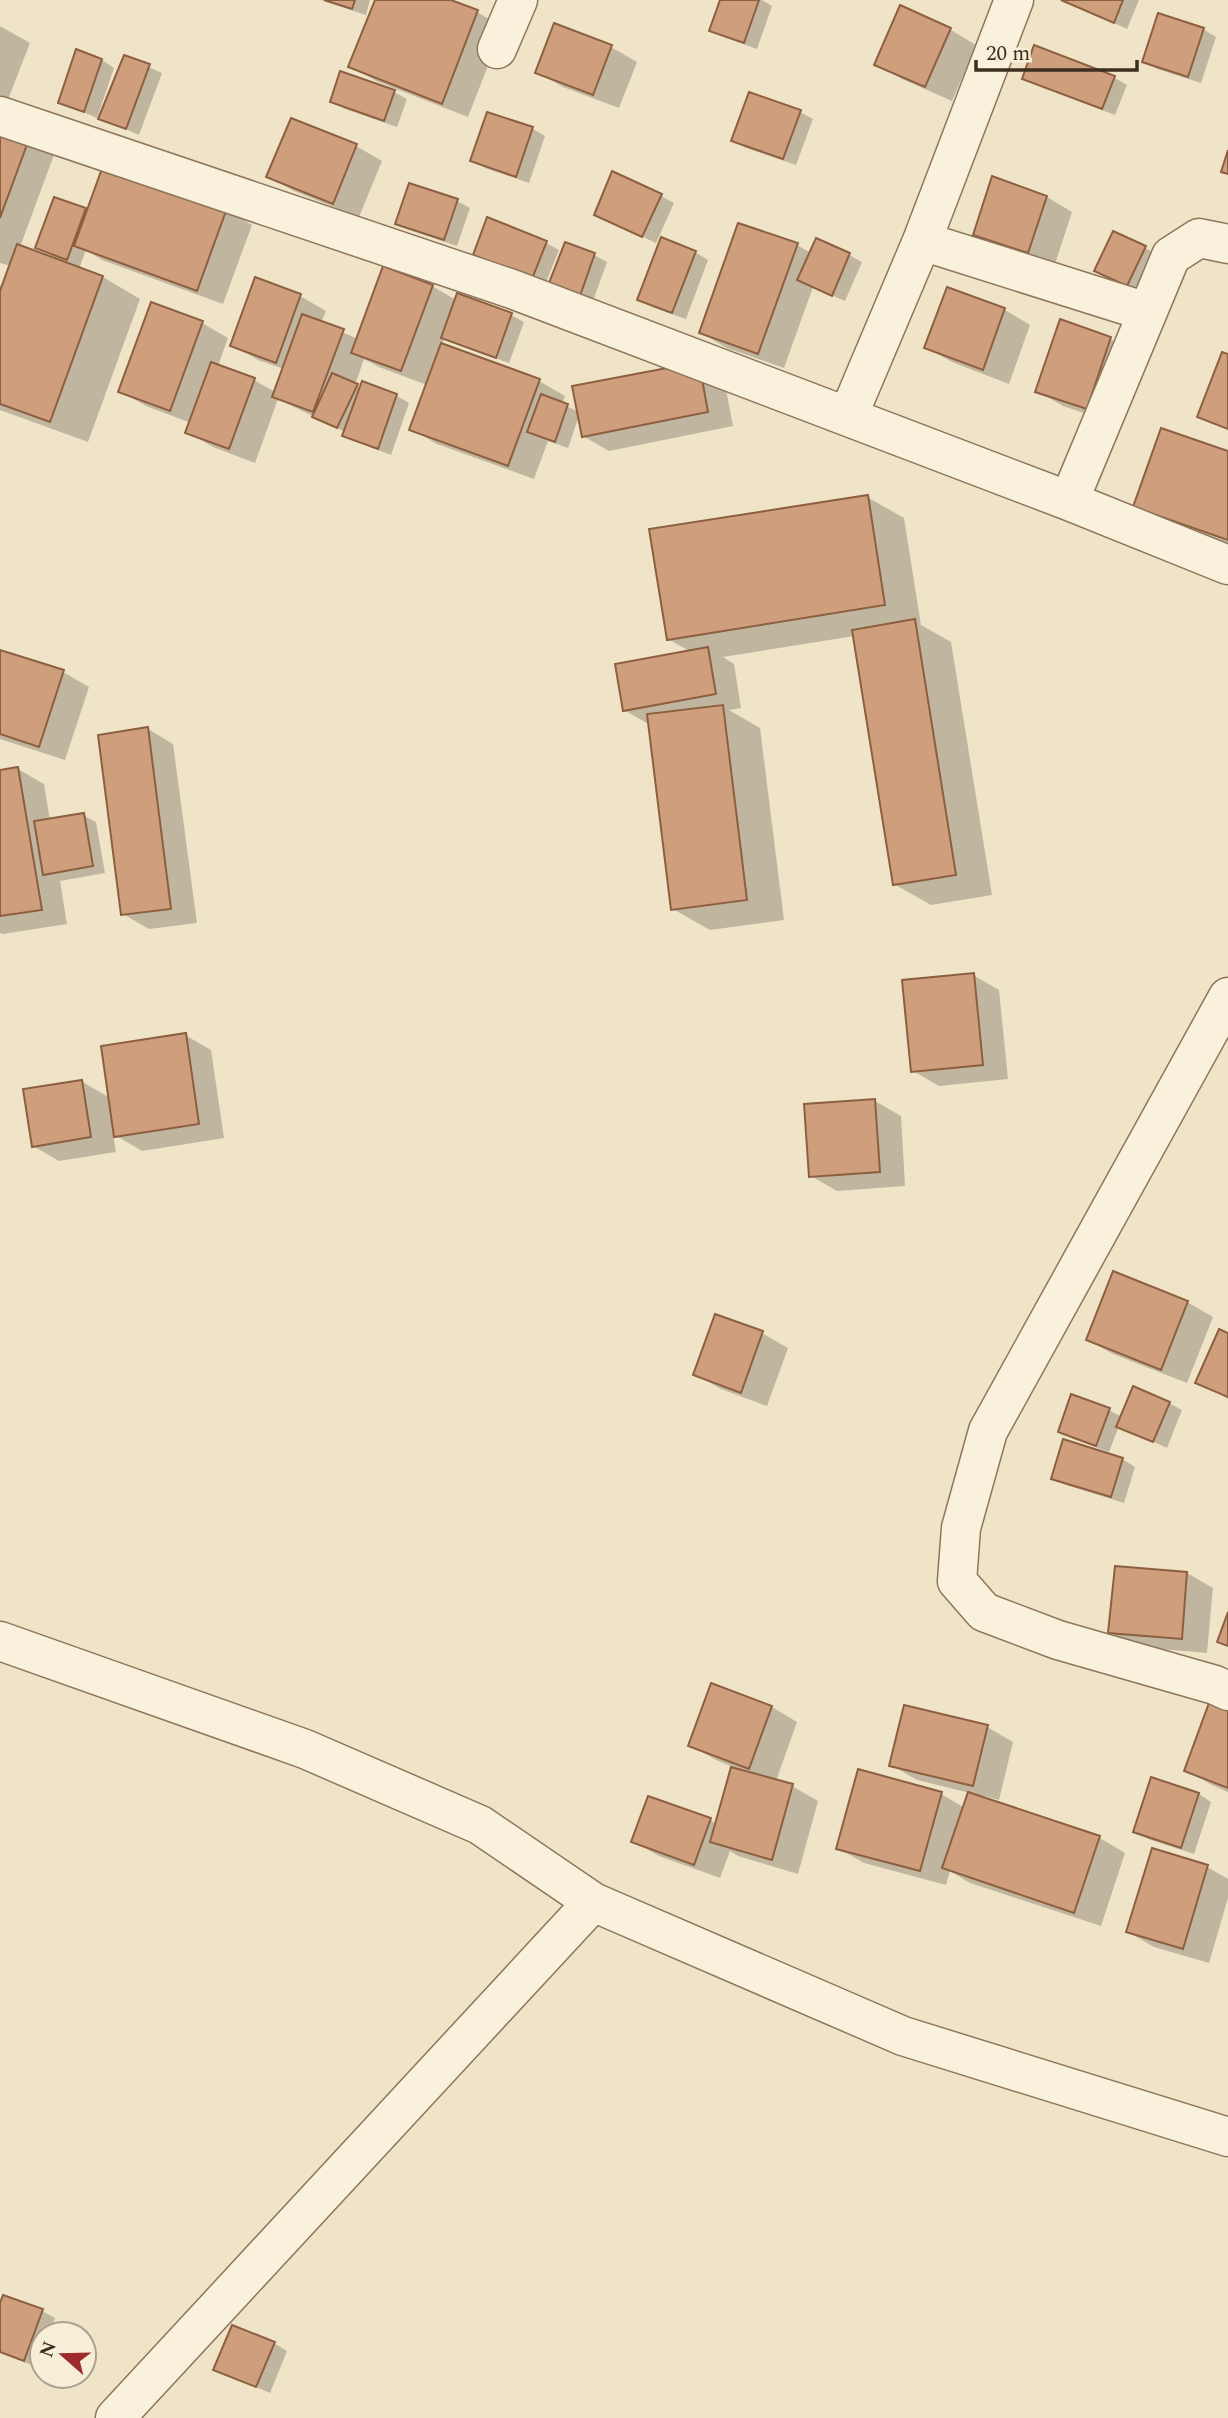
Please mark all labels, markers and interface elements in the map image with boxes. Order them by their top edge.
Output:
scale bar [976,28,1137,72]
text: 20 m [986,38,1030,70]
north arrow [28,2320,98,2390]
text: N [32,2337,65,2362]

